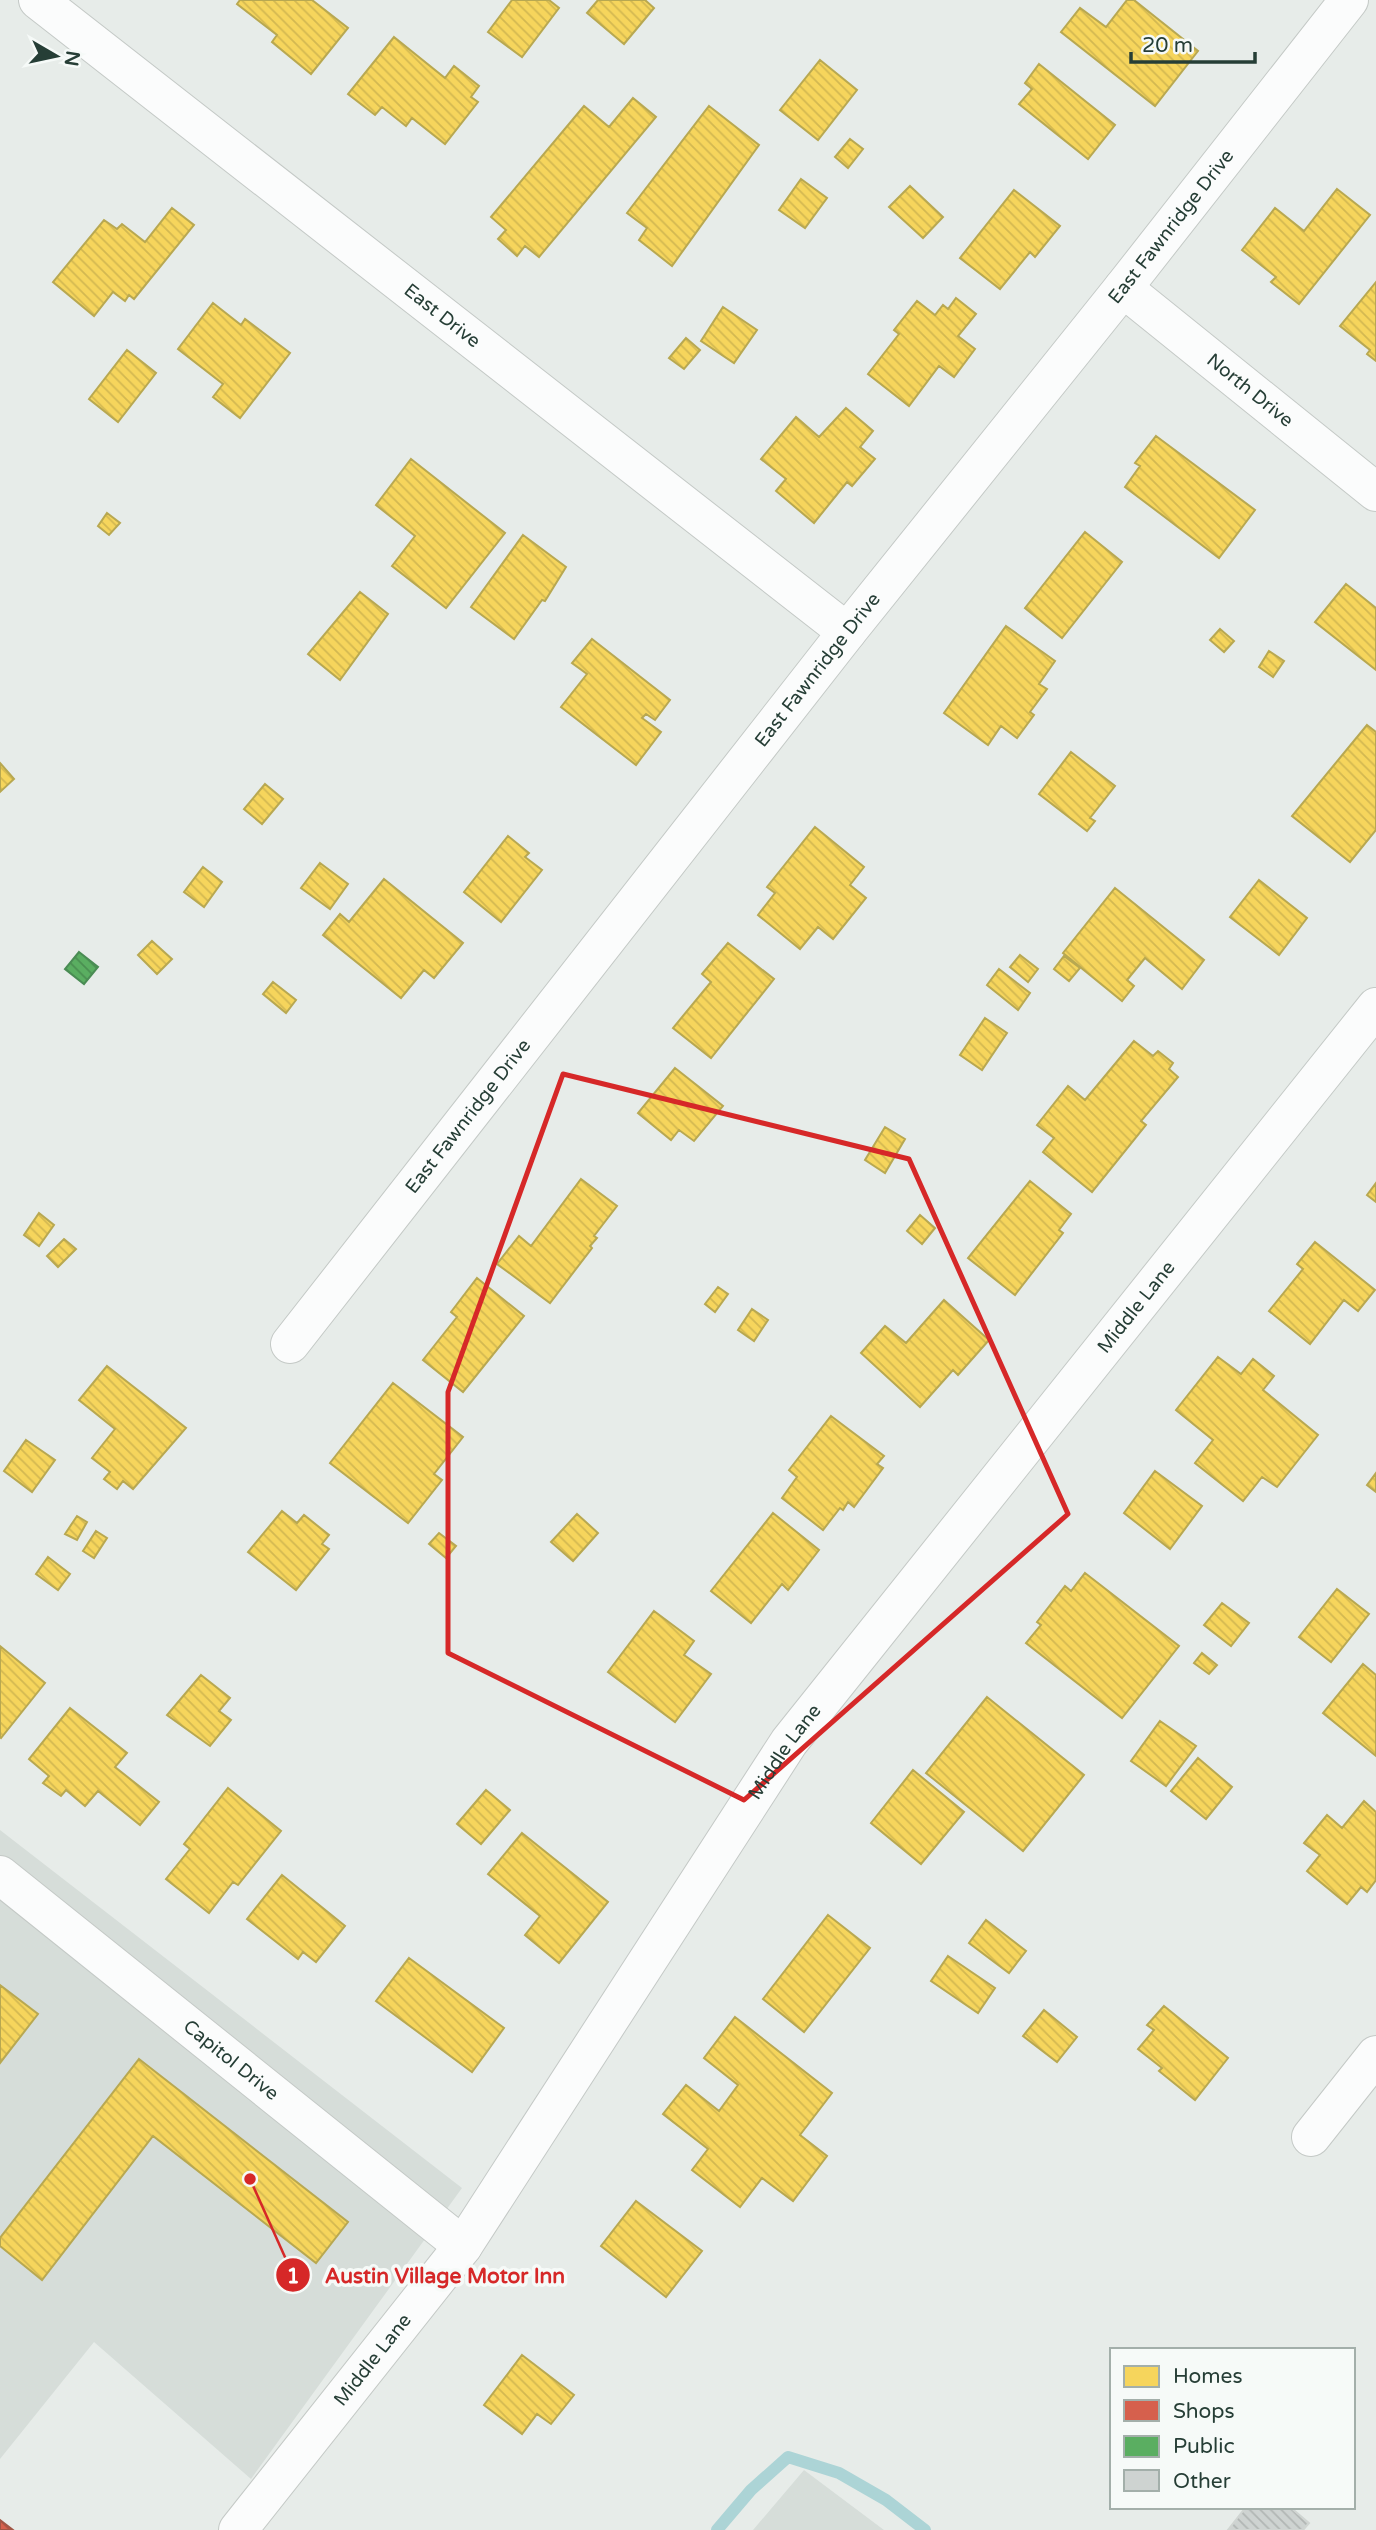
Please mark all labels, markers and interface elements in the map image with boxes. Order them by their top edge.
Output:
north arrow [21,21,91,91]
scale bar [1131,21,1255,65]
text: 20 m [1142,33,1193,58]
text: N [60,49,84,68]
street label: East Fawnridge Drive [1104,145,1238,308]
street label: East Drive [400,279,485,352]
street label: North Drive [1202,349,1297,432]
street label: East Fawnridge Drive [750,589,885,751]
street label: East Fawnridge Drive [401,1035,535,1198]
street label: Middle Lane [1093,1257,1180,1358]
street label: Middle Lane [744,1700,826,1804]
street label: Capitol Drive [179,2015,283,2105]
callout: Austin Village Motor Inn [276,2254,579,2296]
text: 1 [286,2264,300,2289]
text: Austin Village Motor Inn [325,2264,565,2289]
street label: Middle Lane [330,2309,416,2410]
legend [1110,2348,1355,2509]
text: Homes [1173,2364,1243,2389]
text: Shops [1173,2399,1235,2424]
text: Public [1173,2434,1235,2459]
text: Other [1173,2469,1231,2494]

